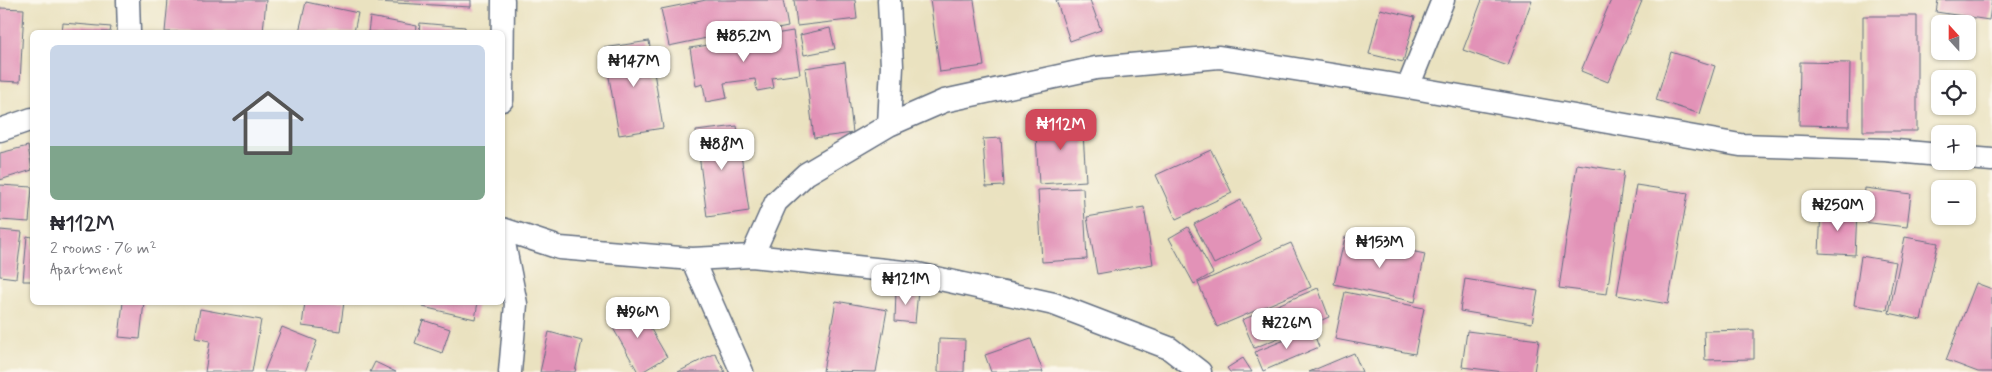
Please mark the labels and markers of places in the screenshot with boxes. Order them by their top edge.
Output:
pin: ₦85.2M [703,20,785,63]
pin: ₦147M [599,46,669,88]
pin: ₦112M [1026,108,1096,151]
pin: ₦88M [692,128,752,171]
pin: ₦250M [1803,190,1873,232]
pin: ₦153M [1345,226,1415,269]
pin: ₦121M [871,264,941,306]
pin: ₦96M [608,296,668,339]
pin: ₦226M [1252,308,1322,350]

